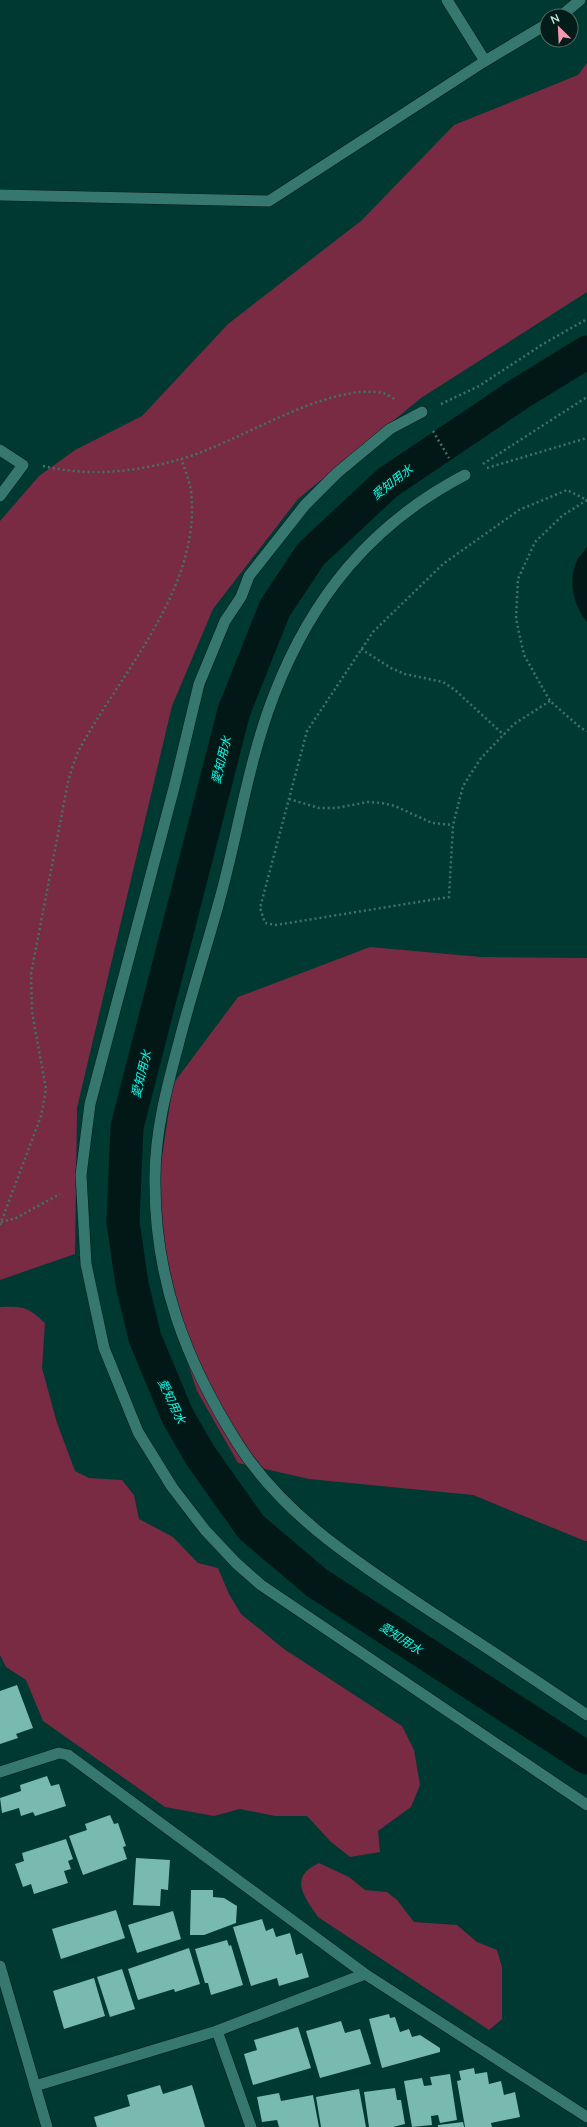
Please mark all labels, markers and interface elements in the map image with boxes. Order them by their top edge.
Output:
north arrow [539,8,579,48]
text: N [548,11,561,26]
water label: 愛知用水 [368,460,417,503]
water label: 愛知用水 [208,733,235,785]
water label: 愛知用水 [128,1047,155,1099]
water label: 愛知用水 [155,1376,190,1428]
water label: 愛知用水 [377,1619,427,1658]

